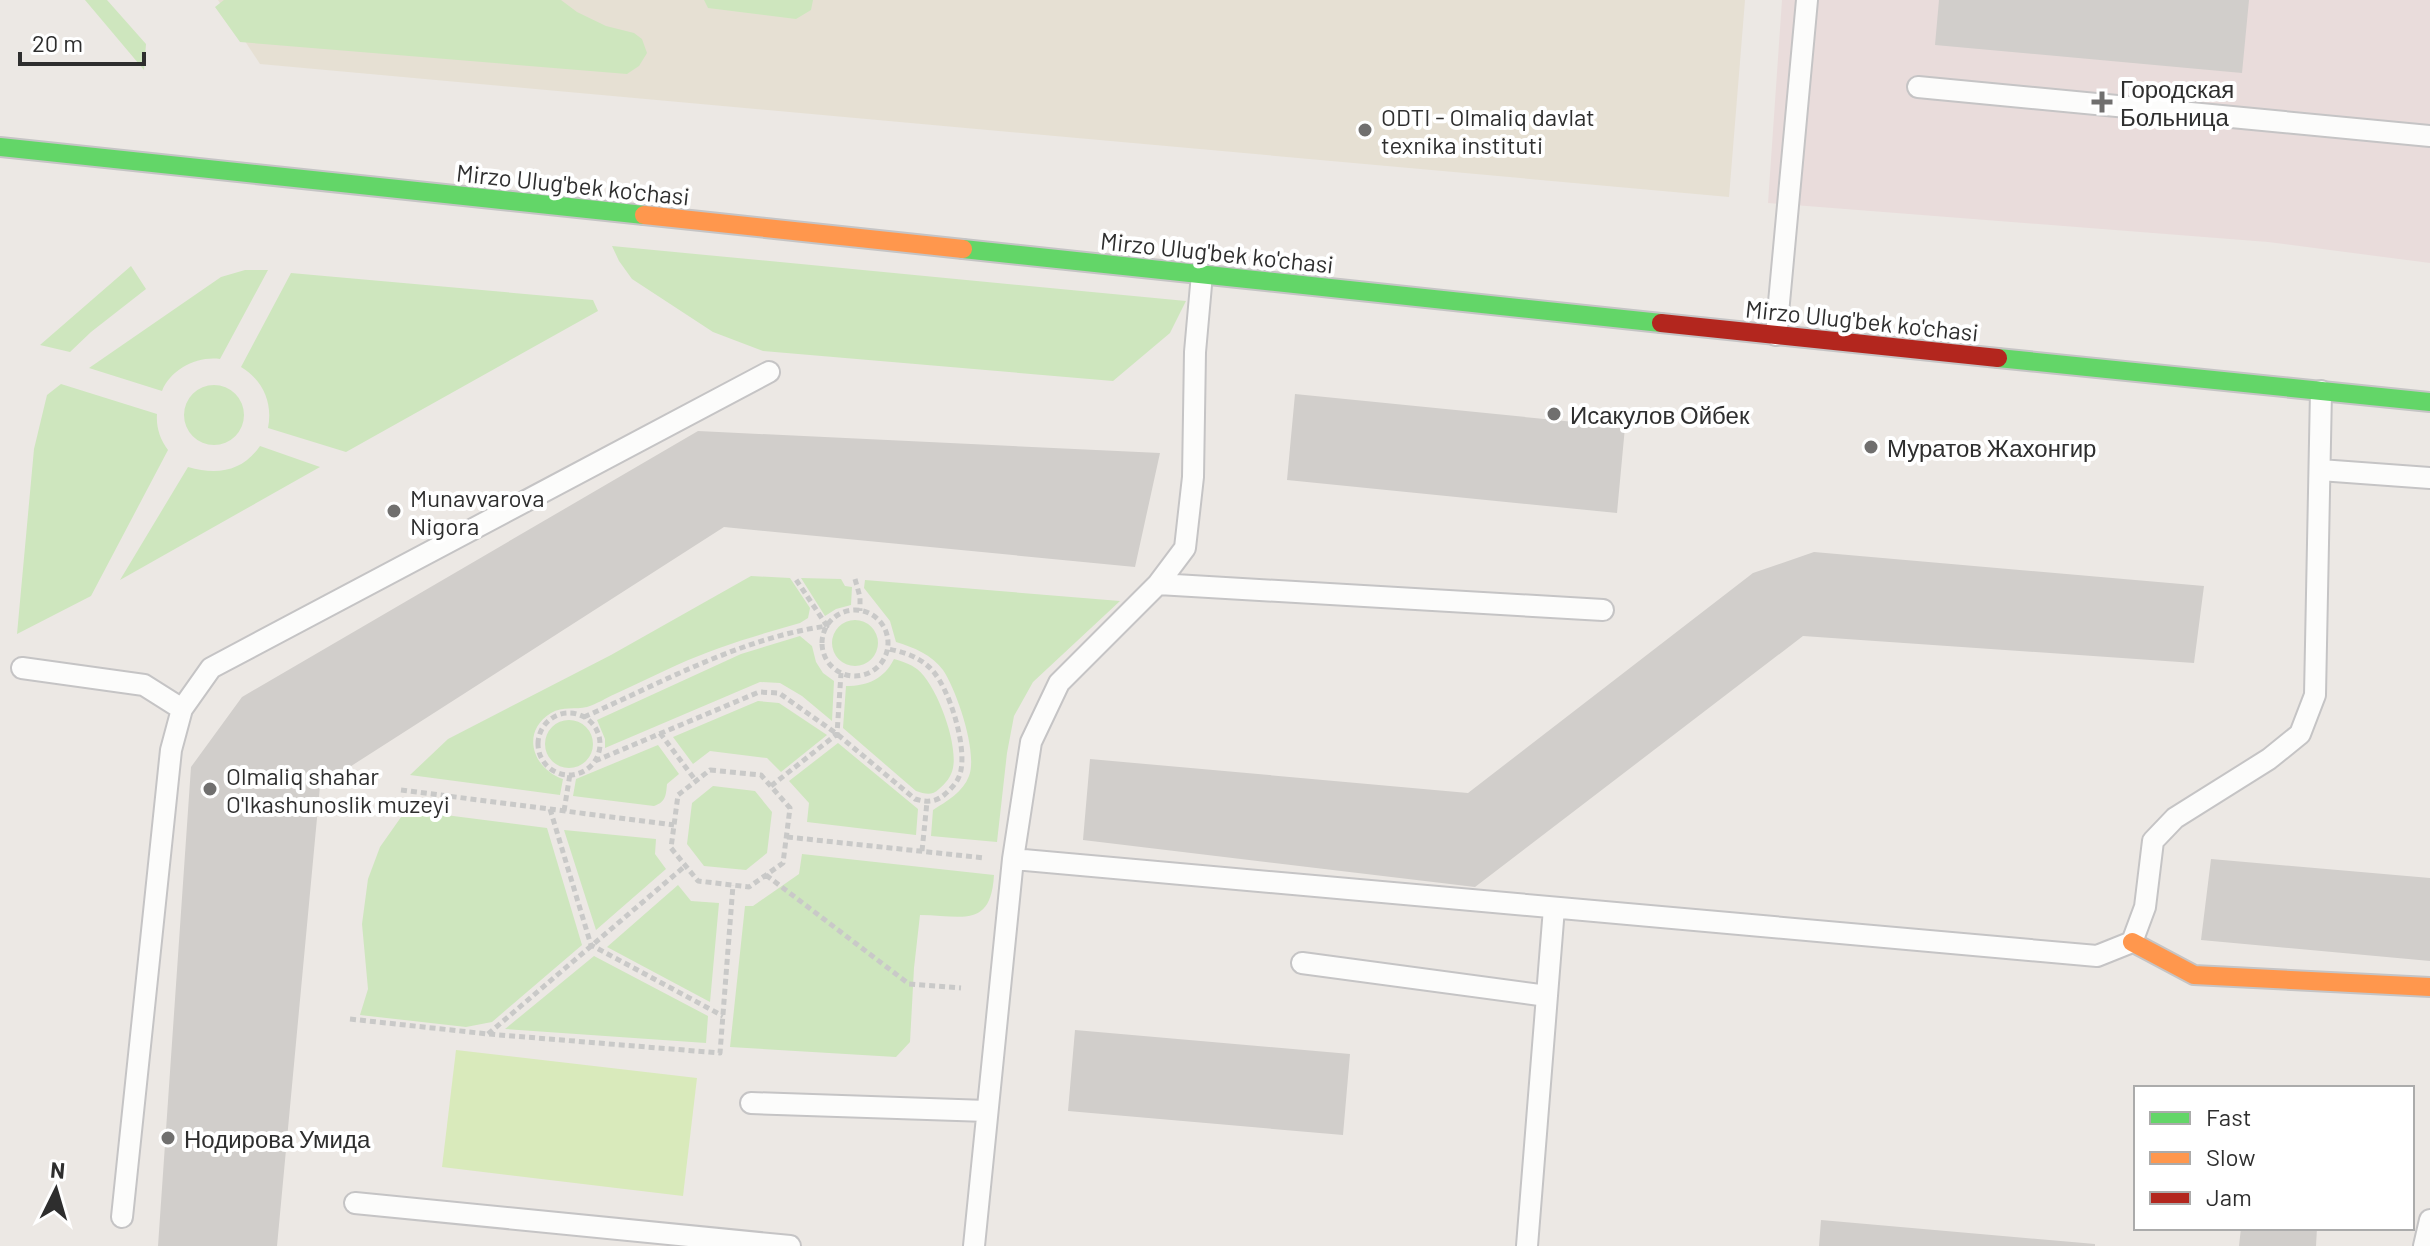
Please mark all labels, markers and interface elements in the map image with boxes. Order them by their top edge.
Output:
scale bar [20,16,144,66]
text: 20 m [32,28,83,57]
place label: Городская Больница [2120,74,2234,131]
marker: Городская Больница [2091,91,2113,113]
place label: ODTI - Olmaliq davlat texnika instituti [1381,102,1595,159]
marker: ODTI - Olmaliq davlat texnika instituti [1356,121,1374,139]
street label: Mirzo Ulug'bek ko'chasi [455,157,691,211]
street label: Mirzo Ulug'bek ko'chasi [1099,225,1335,279]
street label: Mirzo Ulug'bek ko'chasi [1744,293,1980,347]
place label: Исакулов Ойбек [1570,400,1750,429]
marker: Исакулов Ойбек [1545,405,1563,423]
place label: Муратов Жахонгир [1887,433,2096,462]
marker: Муратов Жахонгир [1862,438,1880,456]
place label: Munavvarova Nigora [410,483,545,540]
marker: Munavvarova Nigora [385,502,403,520]
place label: Olmaliq shahar O'lkashunoslik muzeyi [226,761,450,818]
marker: Olmaliq shahar O'lkashunoslik muzeyi [201,780,219,798]
legend [2134,1086,2414,1230]
text: Fast [2206,1102,2251,1131]
place label: Нодирова Умида [184,1124,371,1153]
marker: Нодирова Умида [159,1129,177,1147]
text: Slow [2206,1142,2255,1171]
north arrow [16,1150,96,1230]
text: N [49,1155,66,1183]
text: Jam [2206,1182,2252,1211]

